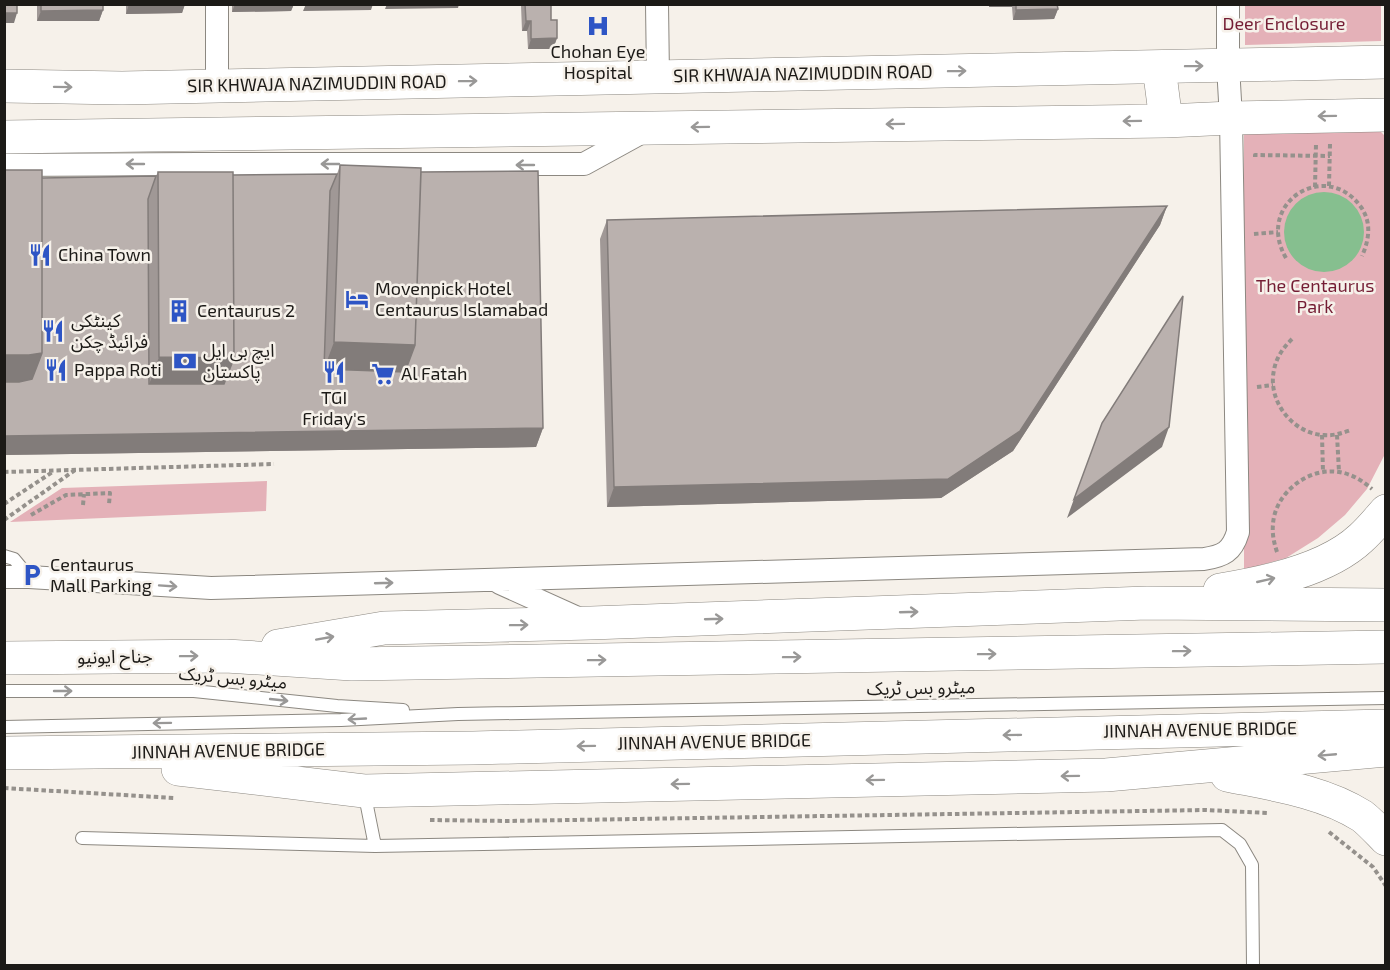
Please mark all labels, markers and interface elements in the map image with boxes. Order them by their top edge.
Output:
park label: Deer Enclosure [1222,12,1346,34]
hospital icon: Chohan Eye Hospital [585,13,611,39]
place label: Chohan Eye Hospital [551,40,645,83]
street label: SIR KHWAJA NAZIMUDDIN ROAD [673,60,933,86]
one-way arrow [1183,60,1203,72]
one-way arrow [946,65,966,77]
street label: SIR KHWAJA NAZIMUDDIN ROAD [187,70,447,96]
one-way arrow [457,76,477,87]
one-way arrow [52,82,72,93]
one-way arrow [1318,110,1338,122]
one-way arrow [1123,115,1143,127]
one-way arrow [886,119,906,130]
one-way arrow [691,121,711,133]
one-way arrow [126,158,146,170]
one-way arrow [321,158,341,170]
one-way arrow [516,159,536,171]
restaurant icon: China Town [27,242,53,268]
place label: China Town [58,243,151,265]
park label: The Centaurus Park [1256,274,1374,317]
place label: Movenpick Hotel Centaurus Islamabad [375,277,548,320]
hotel icon: Movenpick Hotel Centaurus Islamabad [344,286,370,312]
building icon: Centaurus 2 [166,298,192,324]
place label: Centaurus 2 [197,299,295,321]
place label: کینٹکی فرائیڈ چکن [71,309,148,353]
restaurant icon: کینٹکی فرائیڈ چکن [40,318,66,344]
place label: ایچ بی ایل پاکستان [203,339,275,383]
bank icon: ایچ بی ایل پاکستان [172,348,198,374]
restaurant icon: Pappa Roti [43,357,69,383]
place label: Pappa Roti [74,358,162,380]
restaurant icon: TGI Friday's [321,359,347,385]
supermarket icon: Al Fatah [370,361,396,387]
place label: Al Fatah [401,362,467,384]
place label: TGI Friday's [302,386,366,429]
place label: Centaurus Mall Parking [50,553,152,596]
parking icon: Centaurus Mall Parking [19,562,45,588]
one-way arrow [1256,574,1275,585]
one-way arrow [373,578,393,589]
one-way arrow [157,580,177,591]
one-way arrow [898,606,918,617]
one-way arrow [703,613,723,624]
one-way arrow [508,619,528,631]
one-way arrow [314,632,334,643]
street label: جناح ایونیو [77,644,153,671]
one-way arrow [1172,645,1192,656]
one-way arrow [977,648,997,660]
one-way arrow [178,650,198,662]
one-way arrow [782,651,802,663]
one-way arrow [587,655,607,666]
street label: میٹرو بس ٹریک [178,661,288,694]
street label: میٹرو بس ٹریک [866,675,976,700]
one-way arrow [52,685,72,697]
one-way arrow [268,695,288,706]
one-way arrow [348,714,368,725]
street label: JINNAH AVENUE BRIDGE [1103,716,1297,742]
one-way arrow [153,717,173,729]
street label: JINNAH AVENUE BRIDGE [617,728,811,754]
one-way arrow [1003,729,1023,741]
street label: JINNAH AVENUE BRIDGE [131,737,325,763]
one-way arrow [577,740,597,751]
one-way arrow [1318,750,1338,761]
one-way arrow [1061,770,1081,781]
one-way arrow [866,774,886,786]
one-way arrow [671,778,691,790]

